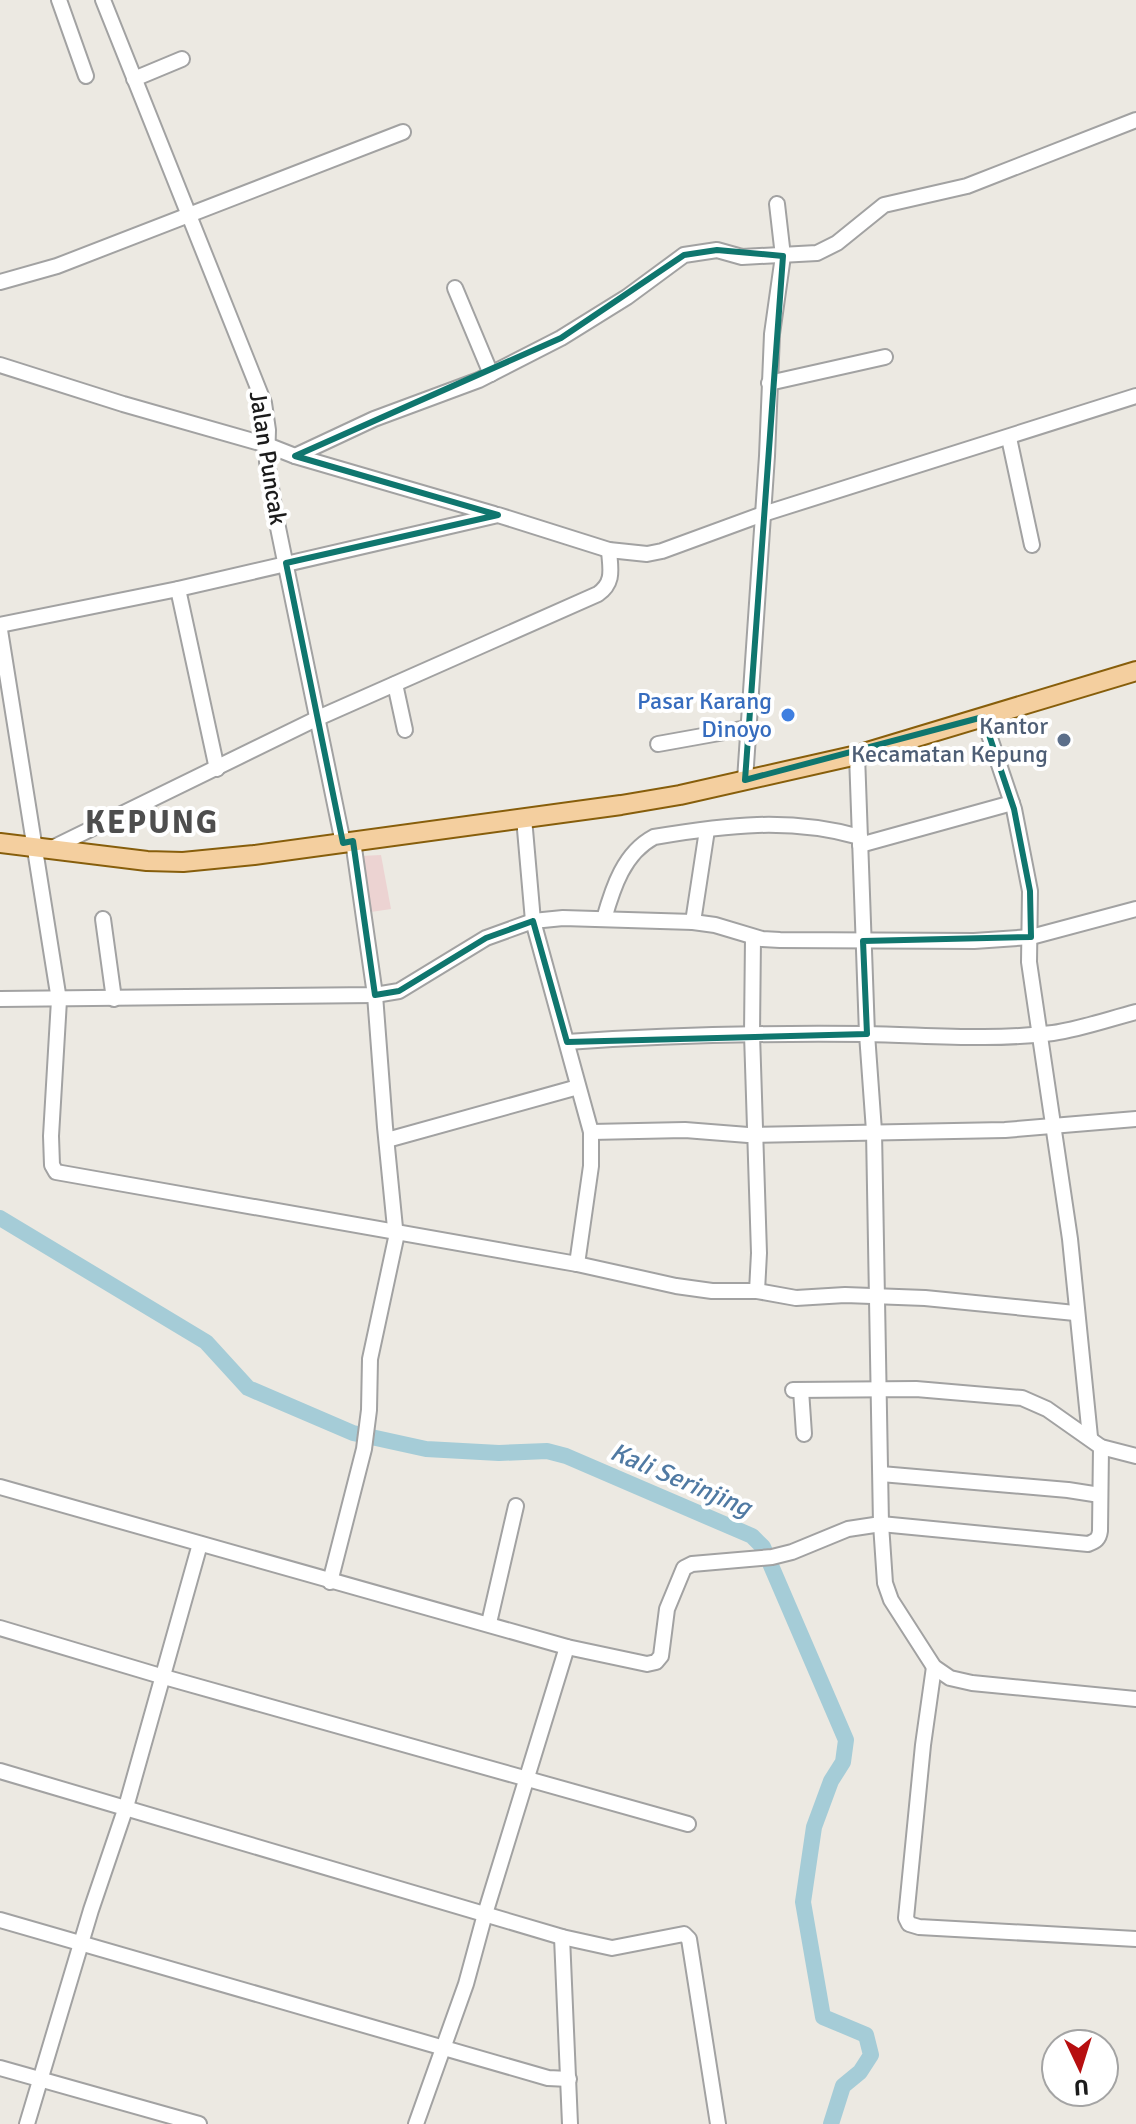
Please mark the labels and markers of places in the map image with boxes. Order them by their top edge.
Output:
place label: Pasar Karang Dinoyo [637,686,772,744]
marker: Pasar Karang Dinoyo [779,706,797,724]
place label: Kantor Kecamatan Kepung [851,711,1048,769]
marker: Kantor Kecamatan Kepung [1055,731,1073,749]

